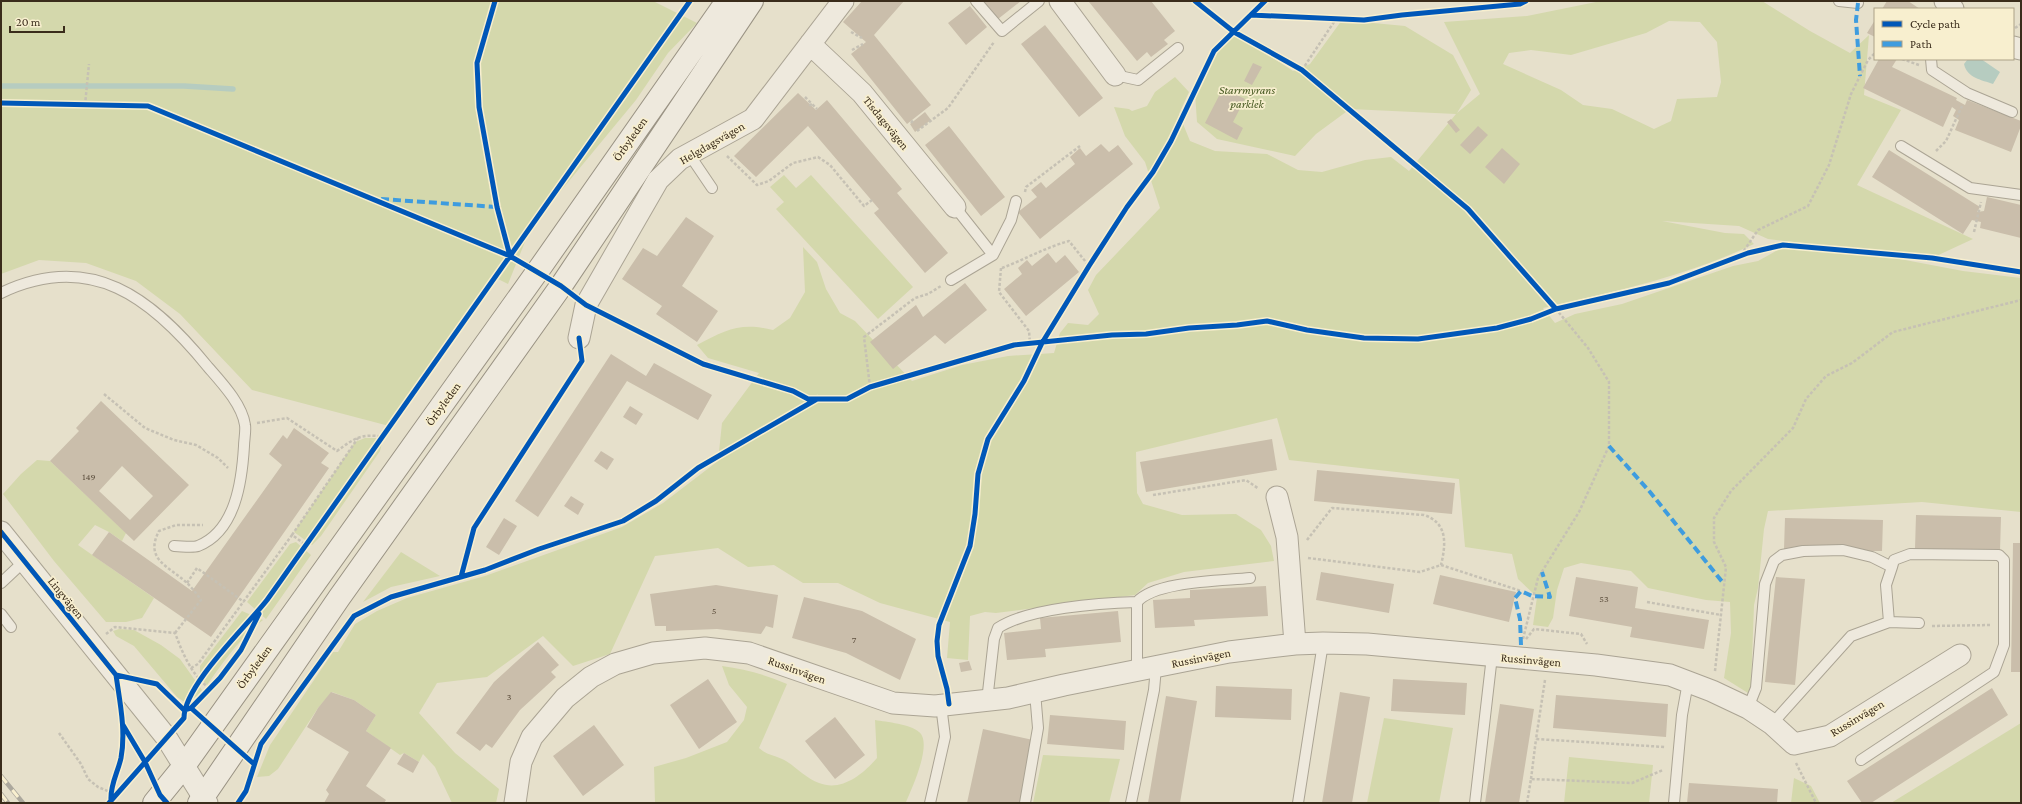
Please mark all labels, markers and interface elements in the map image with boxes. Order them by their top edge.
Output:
scale bar [10,8,64,34]
legend [1874,8,2014,60]
text: 20 m [16,15,41,29]
text: Cycle path [1910,17,1961,31]
text: Path [1910,37,1932,51]
park label: Starrmyrans parklek [1219,83,1275,111]
street label: Tisdagsvägen [860,93,912,153]
street label: Örbyleden [610,114,650,164]
street label: Helgdagsvägen [677,118,747,167]
street label: Örbyleden [423,379,464,428]
house number: 149 [82,471,96,482]
street label: Lingvägen [45,574,87,622]
house number: 53 [1599,593,1609,604]
house number: 5 [712,605,717,616]
house number: 7 [852,634,857,645]
street label: Örbyleden [234,642,275,691]
street label: Russinvägen [1170,645,1232,671]
street label: Russinvägen [1500,650,1562,670]
street label: Russinvägen [766,653,828,687]
house number: 3 [507,691,512,702]
street label: Russinvägen [1828,696,1887,740]

